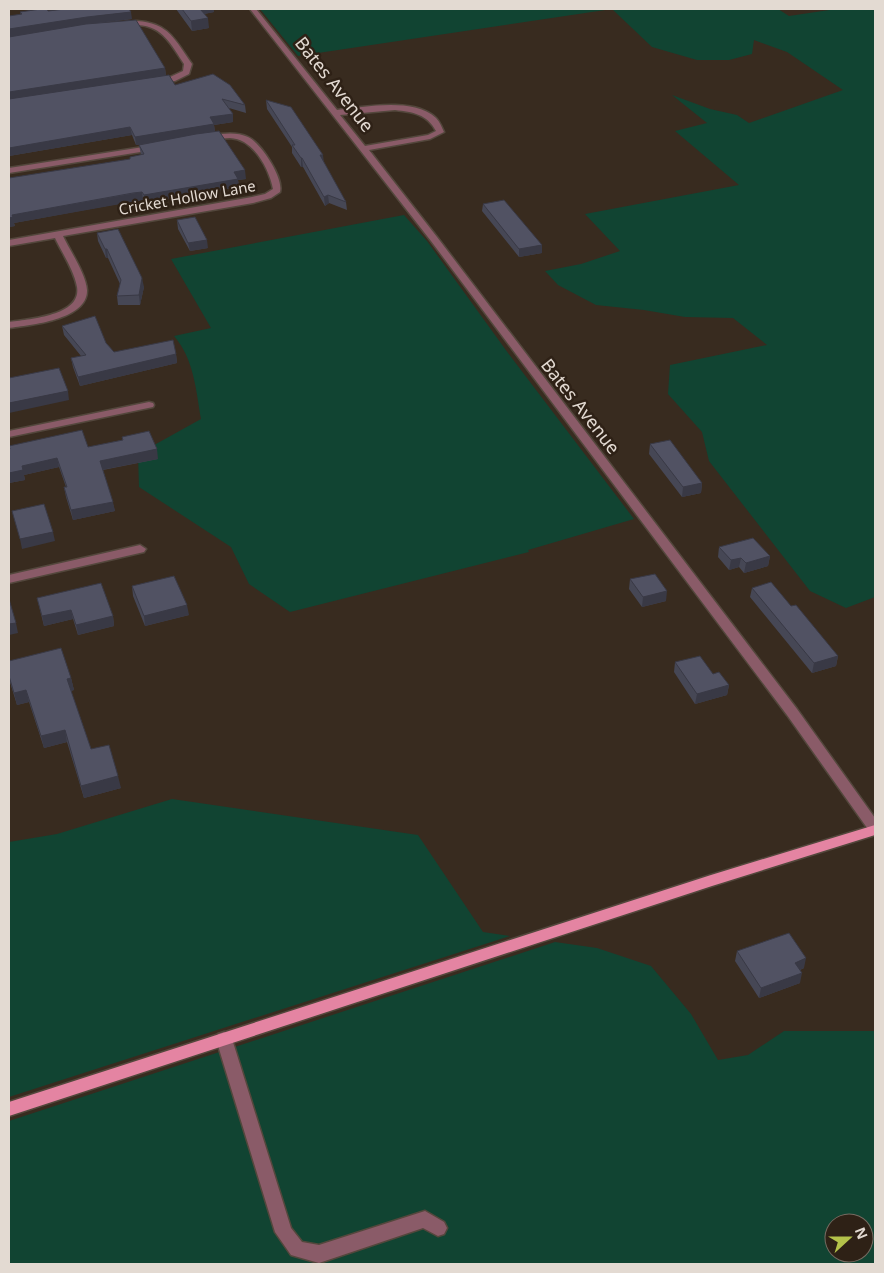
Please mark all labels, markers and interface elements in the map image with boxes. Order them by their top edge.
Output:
street label: Bates Avenue [290,31,380,137]
street label: Cricket Hollow Lane [117,175,257,219]
street label: Bates Avenue [536,353,626,459]
north arrow [824,1213,874,1263]
text: N [851,1224,873,1242]

